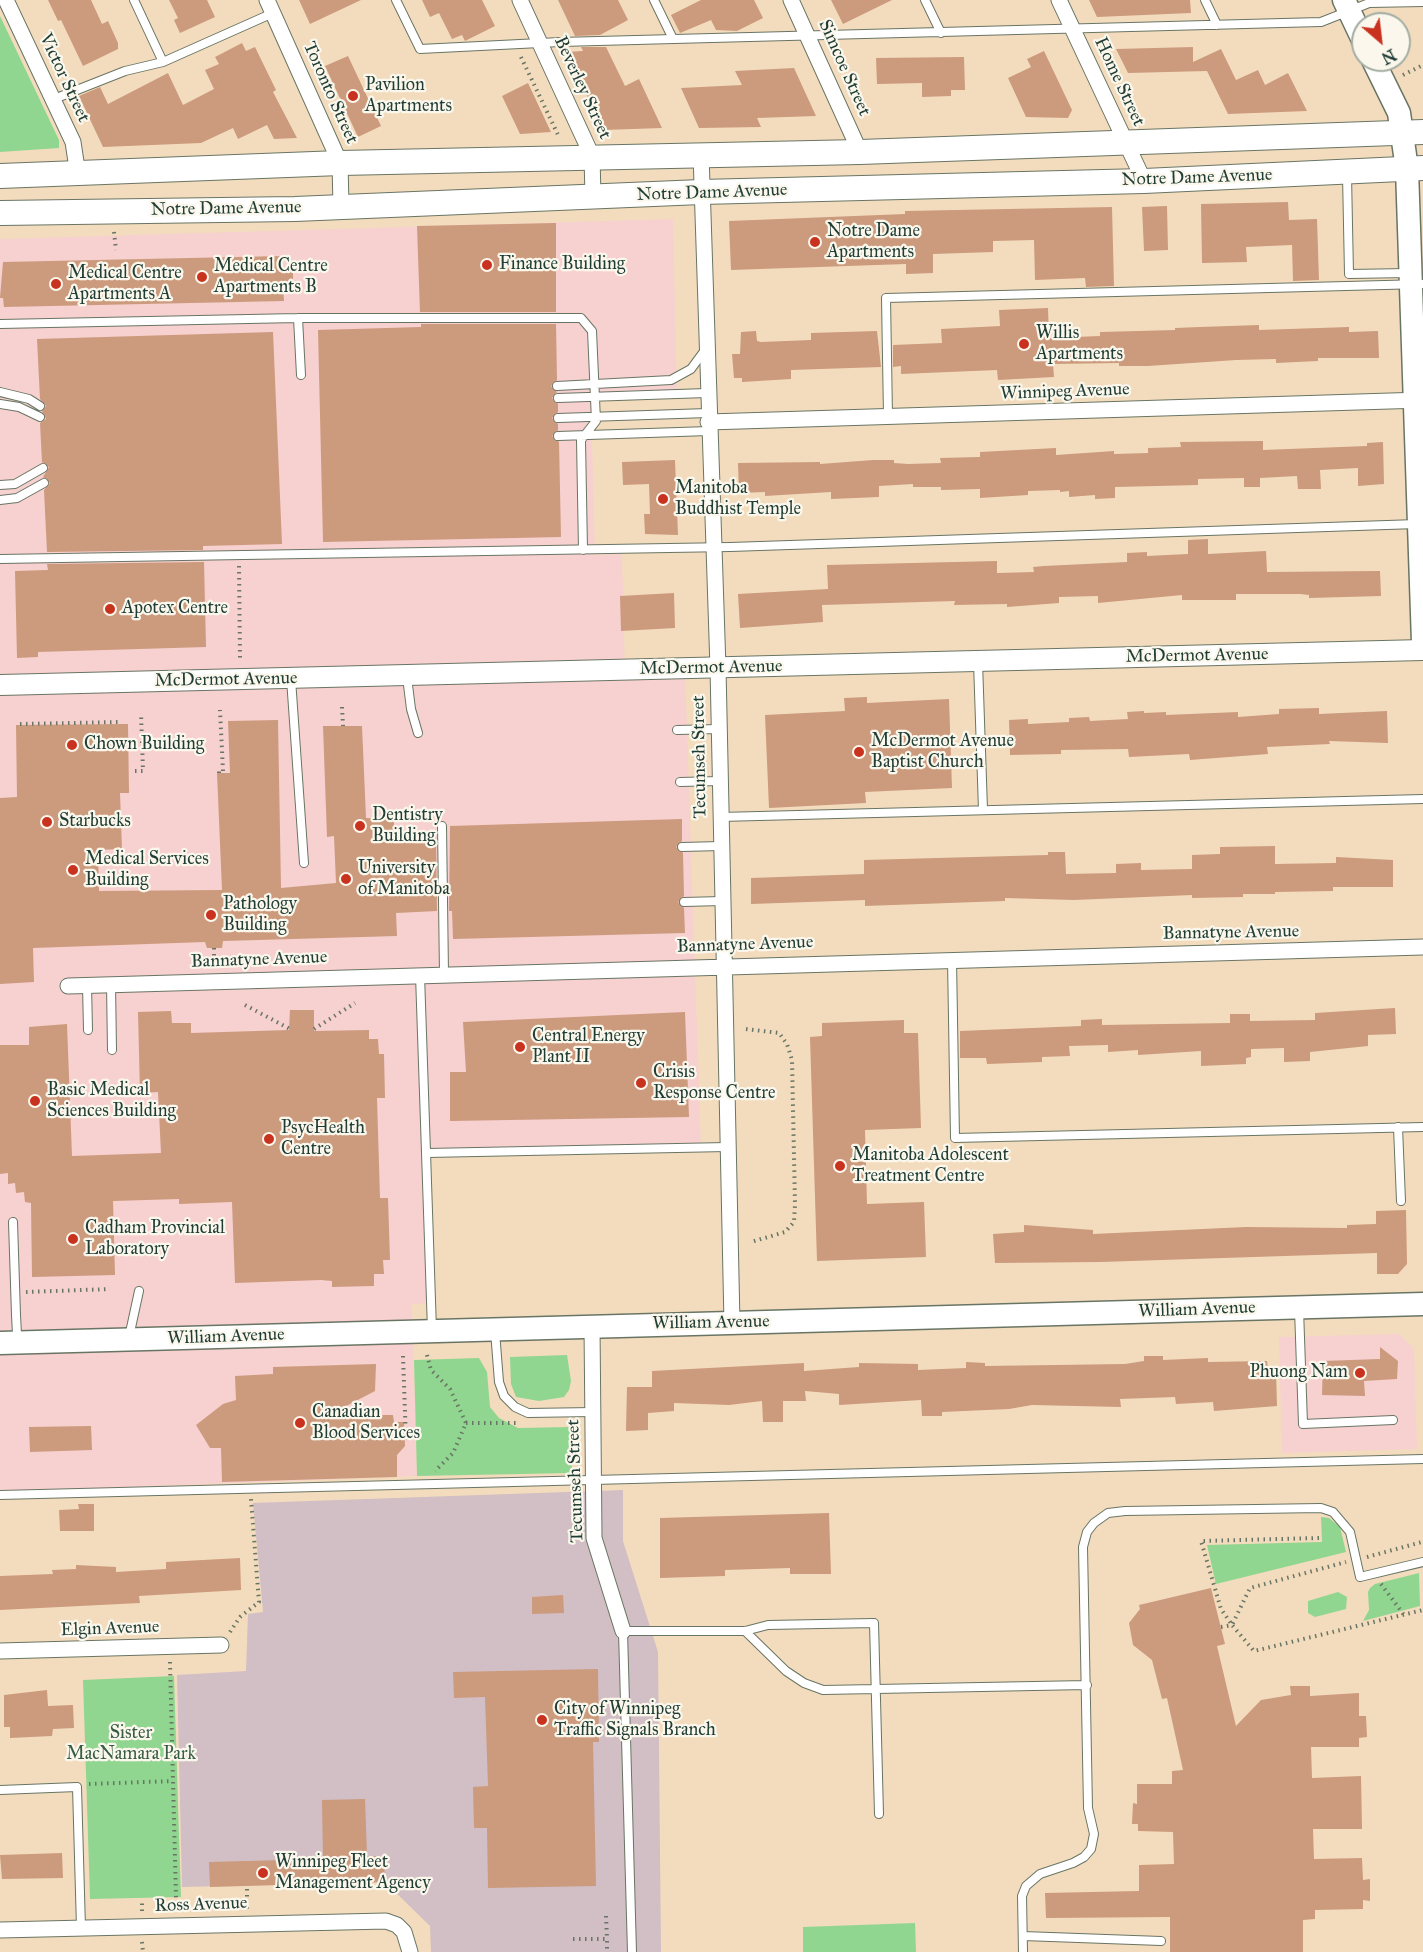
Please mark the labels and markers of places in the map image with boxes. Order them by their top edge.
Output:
place label: Pavilion Apartments [365,75,452,118]
marker: Pavilion Apartments [346,89,360,103]
place label: Notre Dame Apartments [827,221,920,264]
marker: Notre Dame Apartments [808,235,822,249]
place label: Finance Building [499,254,625,276]
place label: Medical Centre Apartments B [214,256,328,298]
marker: Finance Building [480,258,494,272]
place label: Medical Centre Apartments A [68,263,182,306]
marker: Medical Centre Apartments B [195,270,209,284]
marker: Medical Centre Apartments A [49,277,63,291]
place label: Willis Apartments [1036,323,1123,366]
marker: Willis Apartments [1017,337,1031,351]
place label: Manitoba Buddhist Temple [675,478,801,520]
marker: Manitoba Buddhist Temple [656,492,670,506]
place label: Apotex Centre [122,598,228,620]
marker: Apotex Centre [103,602,117,616]
place label: McDermot Avenue Baptist Church [871,731,1014,774]
place label: Chown Building [84,734,204,756]
marker: Chown Building [65,738,79,752]
marker: McDermot Avenue Baptist Church [852,745,866,759]
place label: Dentistry Building [372,805,443,848]
place label: Starbucks [59,811,131,833]
marker: Starbucks [40,815,54,829]
marker: Dentistry Building [353,819,367,833]
place label: Medical Services Building [85,849,209,892]
place label: University of Manitoba [358,858,450,900]
marker: Medical Services Building [66,863,80,877]
marker: University of Manitoba [339,872,353,886]
place label: Pathology Building [223,894,297,936]
marker: Pathology Building [204,908,218,922]
place label: Central Energy Plant II [532,1026,645,1068]
marker: Central Energy Plant II [513,1040,527,1054]
place label: Crisis Response Centre [653,1062,775,1104]
marker: Crisis Response Centre [634,1076,648,1090]
place label: Basic Medical Sciences Building [47,1080,176,1122]
marker: Basic Medical Sciences Building [28,1094,42,1108]
place label: PsycHealth Centre [281,1118,365,1160]
marker: PsycHealth Centre [262,1132,276,1146]
place label: Manitoba Adolescent Treatment Centre [852,1145,1009,1188]
marker: Manitoba Adolescent Treatment Centre [833,1159,847,1173]
place label: Cadham Provincial Laboratory [85,1218,225,1260]
marker: Cadham Provincial Laboratory [66,1232,80,1246]
place label: Phuong Nam [1249,1362,1348,1384]
marker: Phuong Nam [1353,1366,1367,1380]
place label: Canadian Blood Services [312,1402,420,1444]
marker: Canadian Blood Services [293,1416,307,1430]
place label: City of Winnipeg Traffic Signals Branch [554,1699,716,1742]
marker: City of Winnipeg Traffic Signals Branch [535,1713,549,1727]
place label: Winnipeg Fleet Management Agency [275,1852,431,1894]
marker: Winnipeg Fleet Management Agency [256,1866,270,1880]

